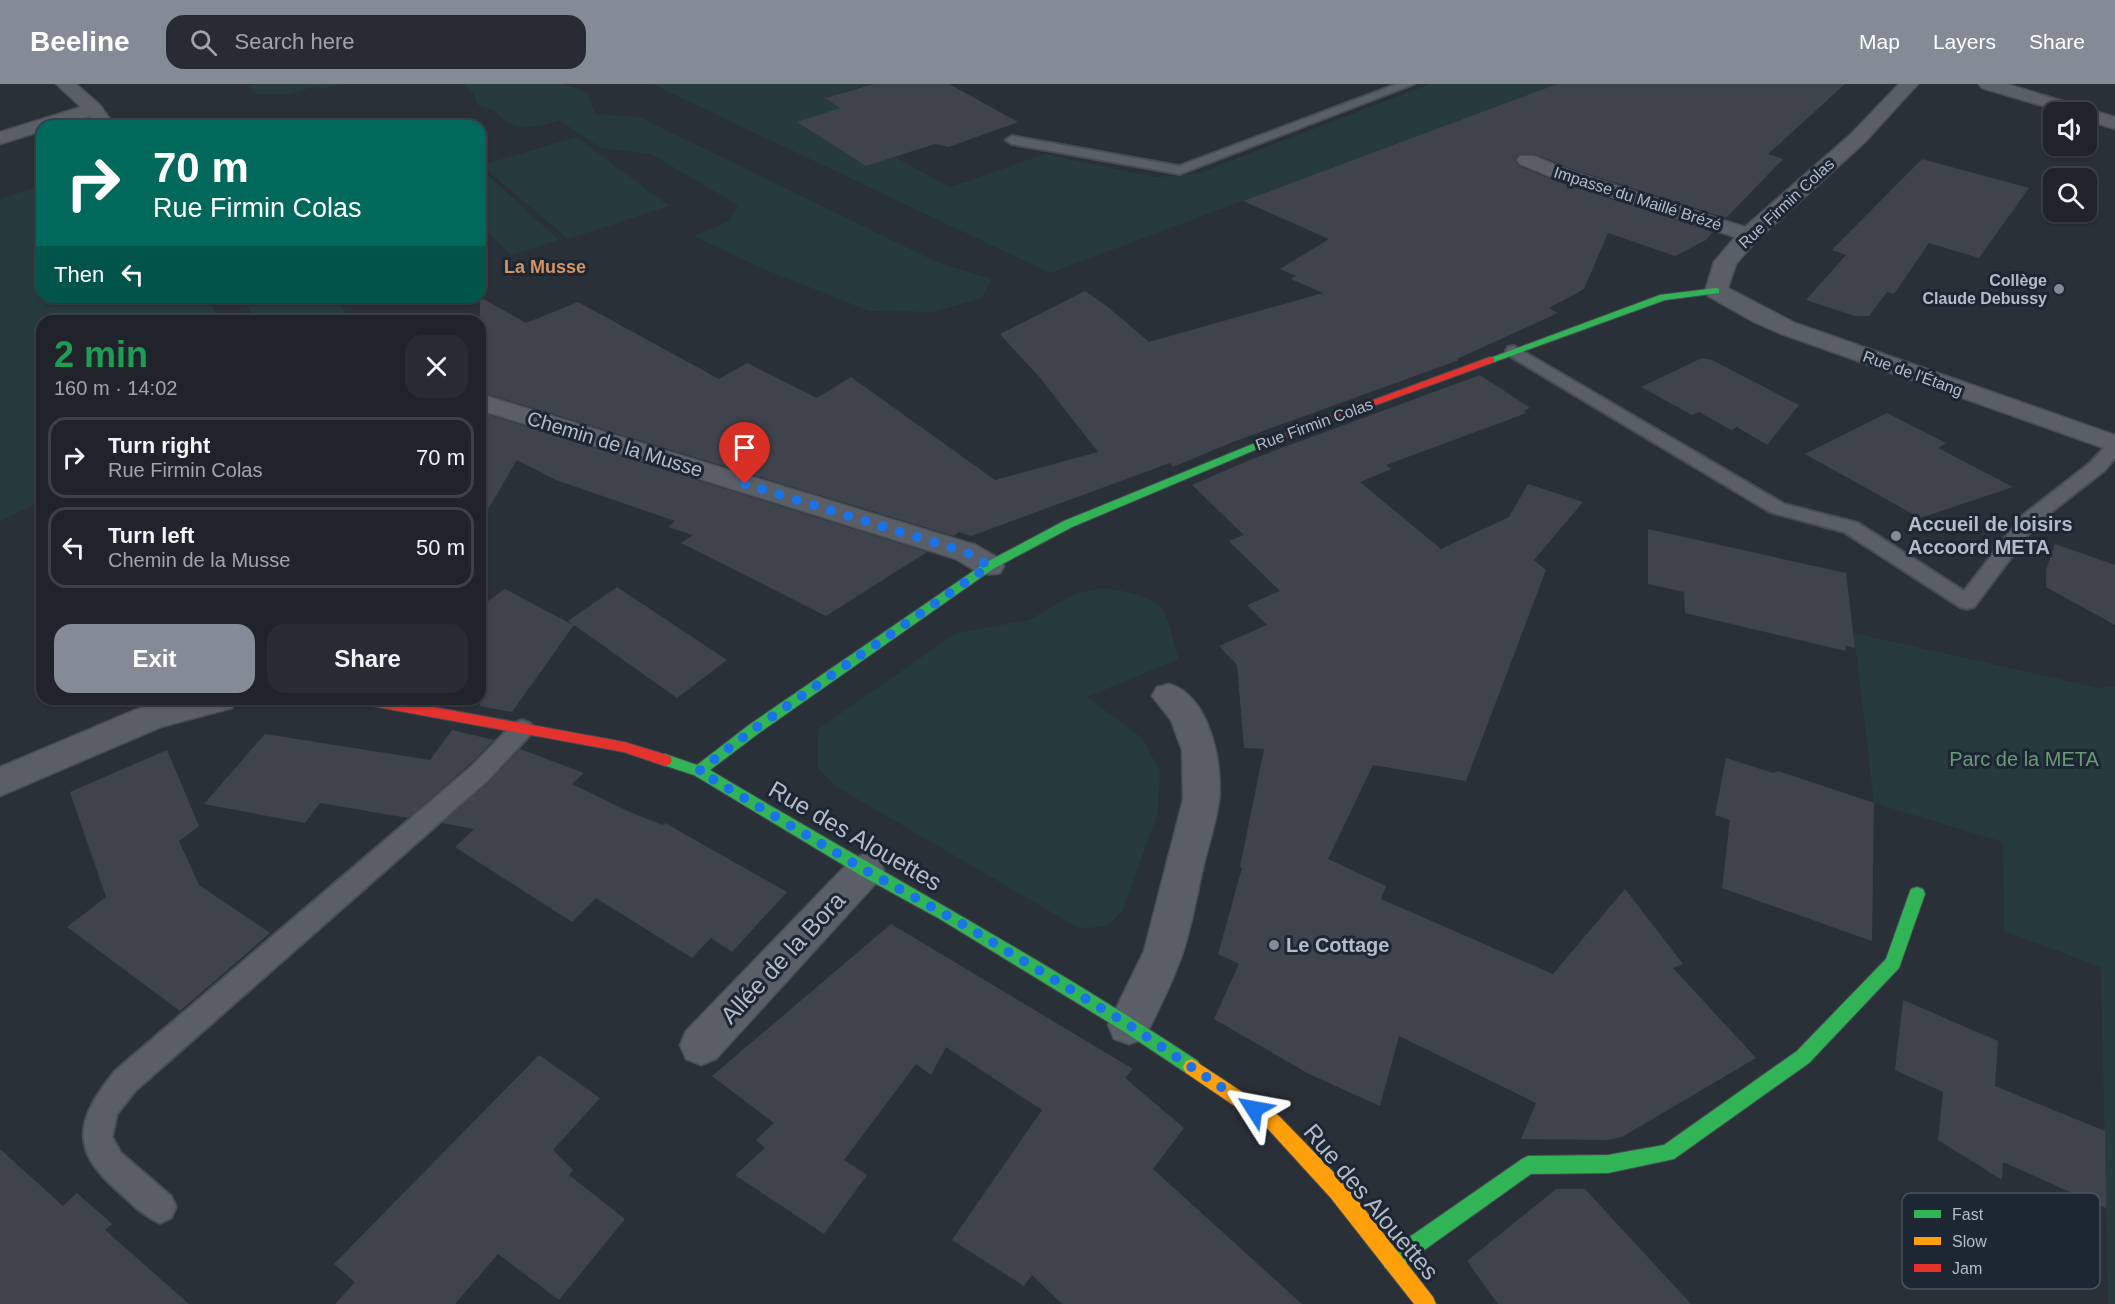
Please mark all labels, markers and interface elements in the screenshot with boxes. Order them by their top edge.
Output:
search box [166,15,586,69]
text: Beeline [30,26,130,57]
icon: search [187,26,220,59]
text: Search here [235,29,354,54]
text: Map [1859,30,1900,53]
text: Layers [1933,30,1996,53]
text: Share [2029,30,2085,53]
map controls [2043,102,2097,222]
button: sound [2043,102,2097,156]
icon: right [54,144,132,222]
text: 70 m [153,144,249,191]
street label: Rue Firmin Colas [1735,155,1837,252]
street label: Impasse du Maillé Brézé [1552,163,1724,234]
button: search [2043,168,2097,222]
text: Rue Firmin Colas [153,193,362,223]
district label: La Musse [504,257,586,277]
icon: left [116,258,149,291]
text: Then [54,262,104,287]
place label: Collège Claude Debussy [1923,272,2047,307]
marker: Collège Claude Debussy [2052,282,2066,296]
text: 2 min [54,334,148,375]
button: close [405,335,468,398]
street label: Rue de l'Étang [1861,347,1965,399]
text: 160 m · 14:02 [54,377,177,399]
street label: Rue Firmin Colas [1253,395,1375,454]
street label: Chemin de la Musse [525,407,705,481]
pin [719,422,770,484]
icon: arrive [728,431,761,464]
text: Turn right [108,433,210,458]
icon: right [57,441,90,474]
text: 70 m [416,445,465,470]
text: Rue Firmin Colas [108,459,262,481]
place label: Accueil de loisirs Accoord META [1908,513,2073,558]
text: Turn left [108,523,194,548]
marker: Accueil de loisirs Accoord META [1889,529,1903,543]
icon: left [57,531,90,564]
text: 50 m [416,535,465,560]
text: Chemin de la Musse [108,549,290,571]
button: Exit [54,624,255,693]
button: Share [267,624,468,693]
park label: Parc de la META [1949,748,2099,770]
street label: Rue des Alouettes [764,775,946,896]
street label: Allée de la Bora [715,886,851,1029]
place label: Le Cottage [1286,934,1389,956]
marker: Le Cottage [1267,938,1281,952]
position arrow [1222,1077,1286,1141]
street label: Rue des Alouettes [1298,1118,1444,1285]
legend [1902,1193,2100,1289]
text: Fast [1952,1206,1984,1223]
text: Slow [1952,1233,1987,1250]
text: Jam [1952,1260,1982,1277]

